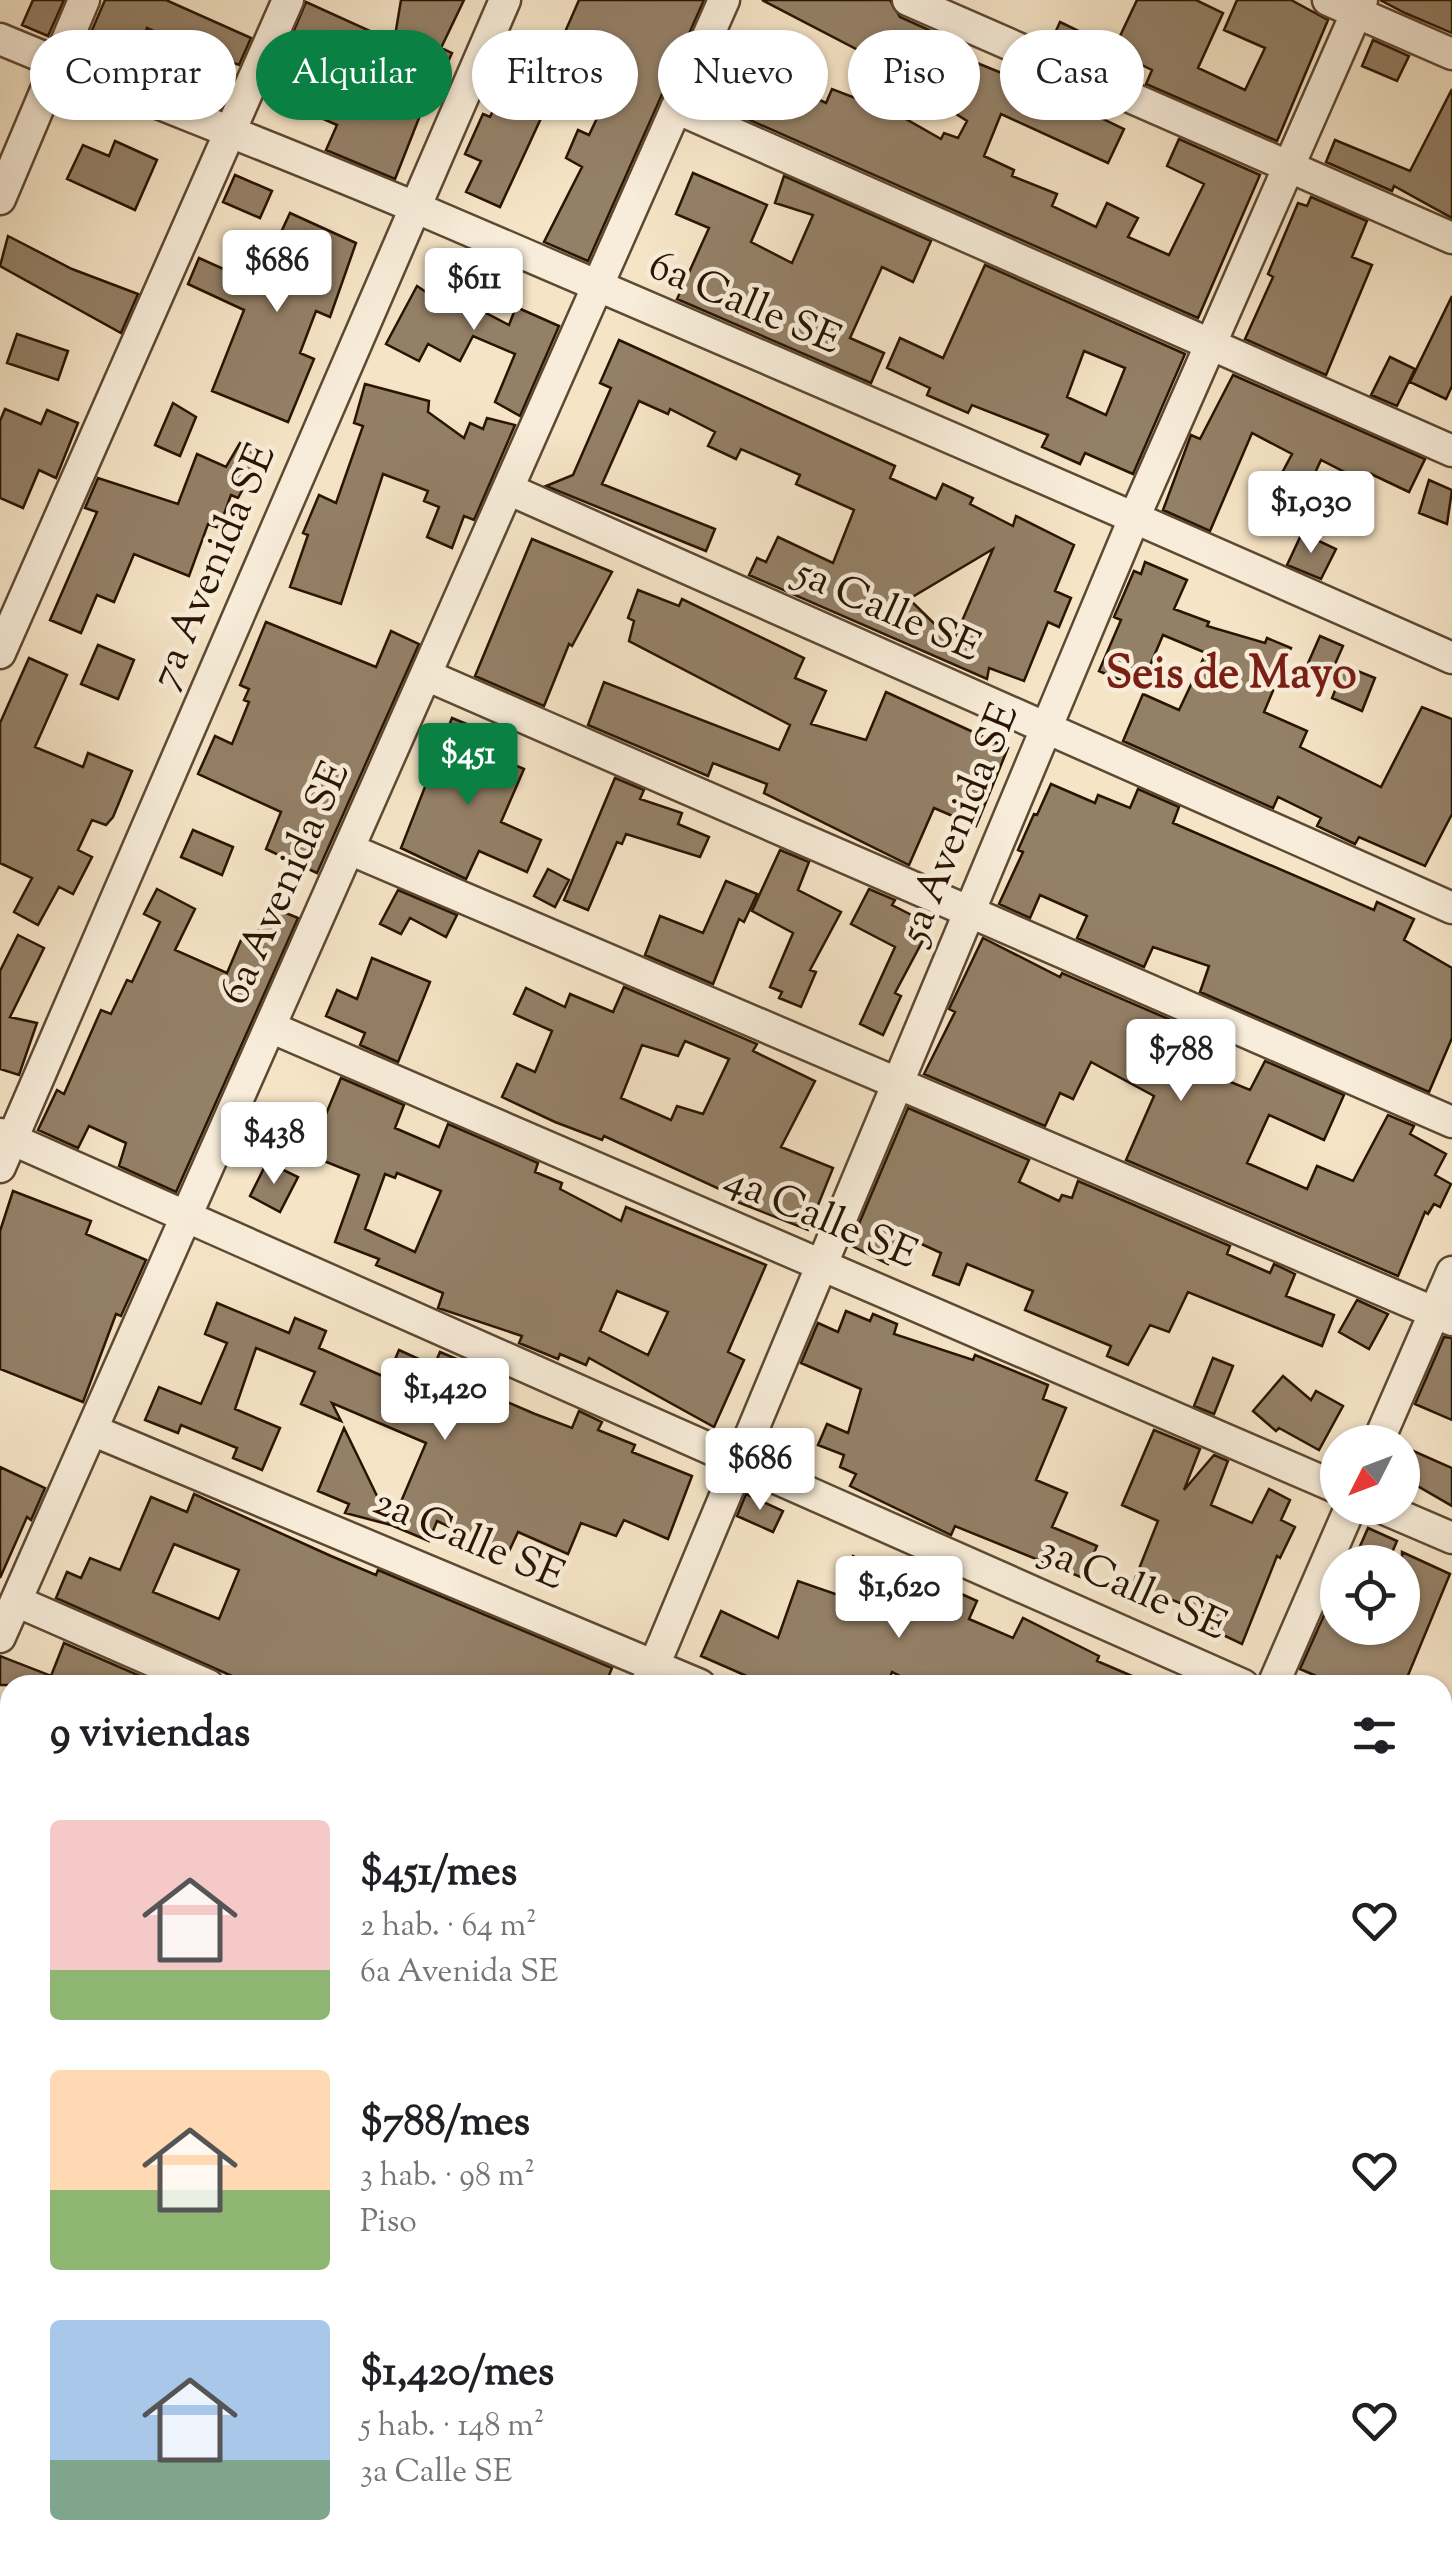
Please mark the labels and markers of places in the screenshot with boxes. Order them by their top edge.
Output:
pin: $686 [218,230,336,315]
pin: $611 [415,248,533,333]
pin: $1,030 [1230,471,1392,556]
pin: $451 [409,723,527,808]
pin: $788 [1122,1019,1240,1104]
pin: $438 [215,1102,333,1187]
pin: $1,420 [364,1358,526,1443]
pin: $686 [701,1428,819,1513]
pin: $1,620 [818,1556,980,1641]

